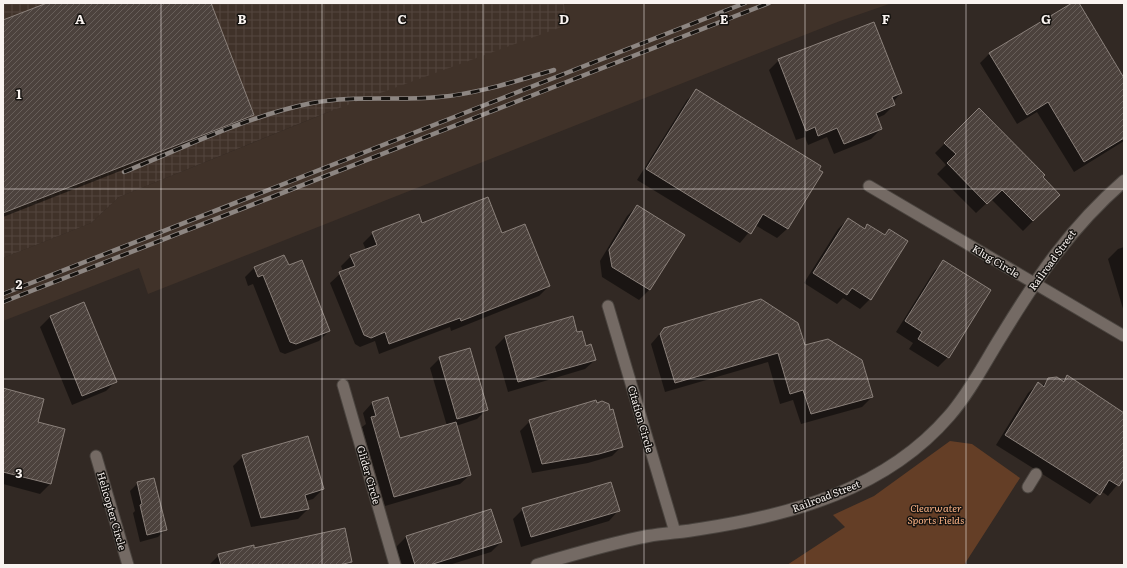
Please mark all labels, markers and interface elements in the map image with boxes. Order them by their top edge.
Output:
text: A [75,9,85,28]
text: B [238,9,247,28]
text: C [397,9,407,28]
text: D [559,9,569,28]
text: E [720,9,729,28]
text: F [882,9,890,28]
text: G [1041,9,1051,28]
text: 1 [16,84,22,103]
street label: Railroad Street [1024,226,1079,293]
street label: Klug Circle [970,240,1023,281]
text: 2 [16,274,23,293]
street label: Citation Circle [625,384,658,454]
street label: Glider Circle [354,444,385,506]
text: 3 [15,463,23,482]
street label: Helicopter Circle [94,470,131,552]
street label: Railroad Street [790,476,862,515]
park label: Clearwater Sports Fields [907,500,965,527]

